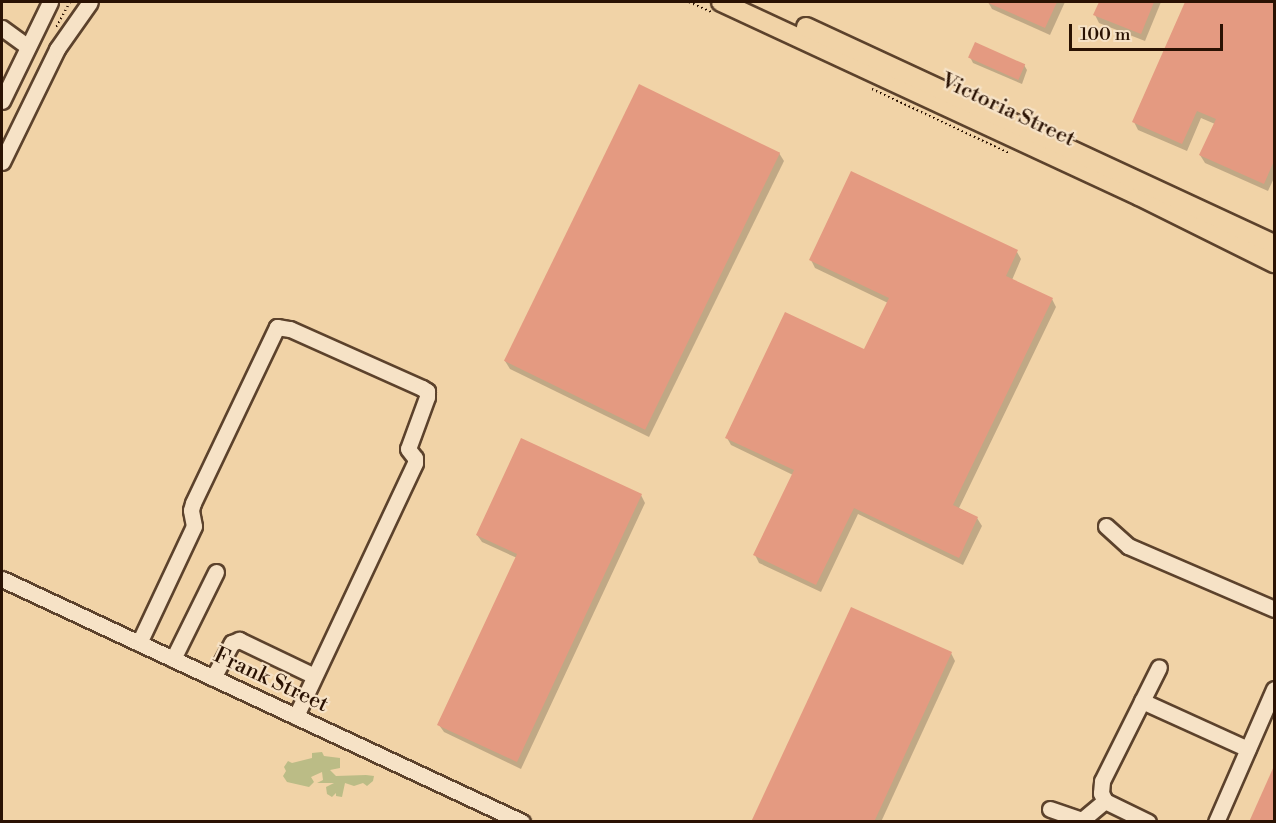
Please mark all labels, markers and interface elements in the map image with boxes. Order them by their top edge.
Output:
scale bar [1072,12,1226,50]
text: 100 m [1080,23,1131,46]
street label: Victoria Street [937,67,1079,153]
street label: Frank Street [209,642,333,718]

